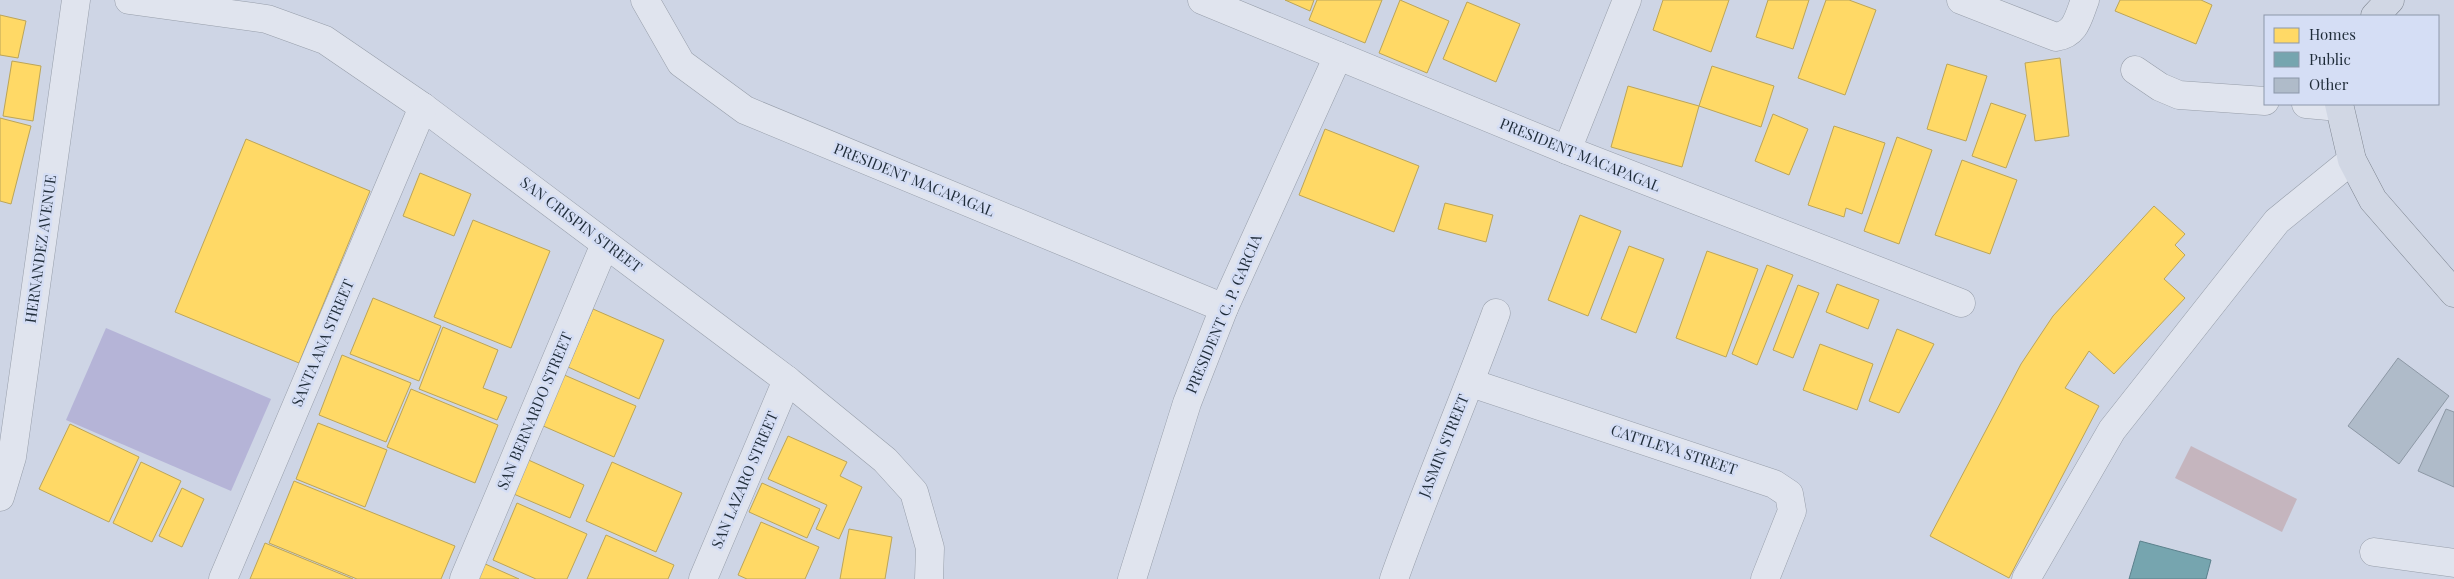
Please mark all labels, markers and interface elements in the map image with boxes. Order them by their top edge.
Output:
legend [2264,15,2439,105]
text: Homes [2309,24,2356,44]
text: Public [2309,49,2351,69]
text: Other [2309,74,2349,94]
street label: PRESIDENT MACAPAGAL [1497,113,1664,196]
street label: PRESIDENT MACAPAGAL [831,138,998,221]
street label: SAN CRISPIN STREET [517,172,647,277]
street label: HERNANDEZ AVENUE [20,173,60,324]
street label: PRESIDENT C. P. GARCIA [1180,230,1266,396]
street label: SANTA ANA STREET [286,276,358,409]
street label: SAN BERNARDO STREET [492,329,576,492]
street label: JASMIN STREET [1413,391,1473,501]
street label: SAN LAZARO STREET [706,408,782,551]
street label: CATTLEYA STREET [1609,419,1740,479]

